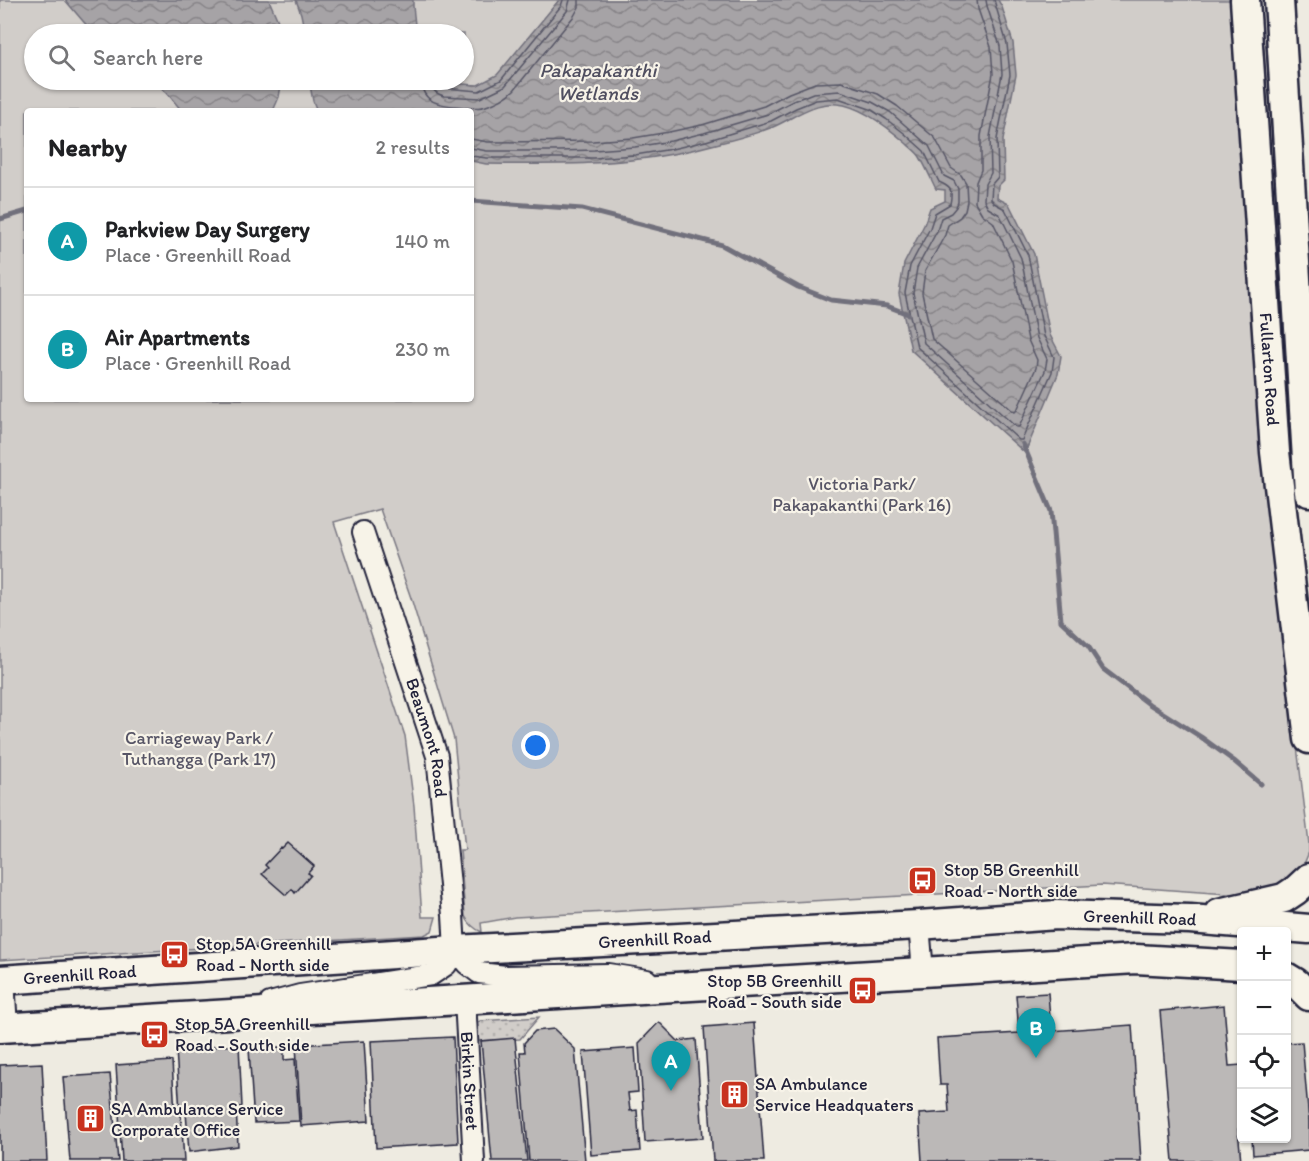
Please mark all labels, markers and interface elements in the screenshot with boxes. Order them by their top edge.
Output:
search box [24,24,474,90]
icon: search [45,41,78,74]
text: Search here [93,44,203,71]
water label: Pakapakanthi Wetlands [540,58,658,105]
text: Nearby [48,131,127,163]
text: 2 results [376,135,450,159]
text: Parkview Day Surgery [105,216,310,243]
text: A [61,229,74,253]
text: 140 m [395,229,450,253]
text: Place · Greenhill Road [105,243,291,267]
street label: Fullarton Road [1255,312,1284,427]
text: Air Apartments [105,324,250,351]
text: B [61,337,74,361]
text: 230 m [395,337,450,361]
text: Place · Greenhill Road [105,351,291,375]
park label: Victoria Park/ Pakapakanthi (Park 16) [773,473,951,516]
street label: Beaumont Road [401,675,452,799]
park label: Carriageway Park / Tuthangga (Park 17) [122,727,276,770]
your location [521,731,550,760]
place label: Stop 5B Greenhill Road - North side [944,859,1079,902]
bus stop icon: Stop 5B Greenhill Road - North side [907,864,939,896]
street label: Greenhill Road [1083,905,1198,931]
street label: Greenhill Road [598,925,712,953]
map controls [1237,927,1291,1143]
button: + [1237,927,1291,981]
place label: Stop 5A Greenhill Road - North side [196,933,331,976]
bus stop icon: Stop 5A Greenhill Road - North side [159,938,191,970]
street label: Greenhill Road [23,960,137,989]
place label: Stop 5B Greenhill Road - South side [707,970,842,1013]
bus stop icon: Stop 5B Greenhill Road - South side [847,975,879,1007]
button: − [1237,981,1291,1035]
pin: B [1016,1008,1056,1058]
place label: Stop 5A Greenhill Road - South side [175,1013,310,1056]
bus stop icon: Stop 5A Greenhill Road - South side [138,1018,170,1050]
street label: Birkin Street [456,1031,483,1131]
button: locate [1237,1035,1291,1089]
pin: A [652,1042,690,1091]
place label: SA Ambulance Service Headquaters [755,1073,914,1116]
building icon: SA Ambulance Service Headquaters [718,1078,750,1110]
button: layers [1237,1089,1291,1143]
place label: SA Ambulance Service Corporate Office [111,1098,283,1141]
building icon: SA Ambulance Service Corporate Office [74,1103,106,1135]

